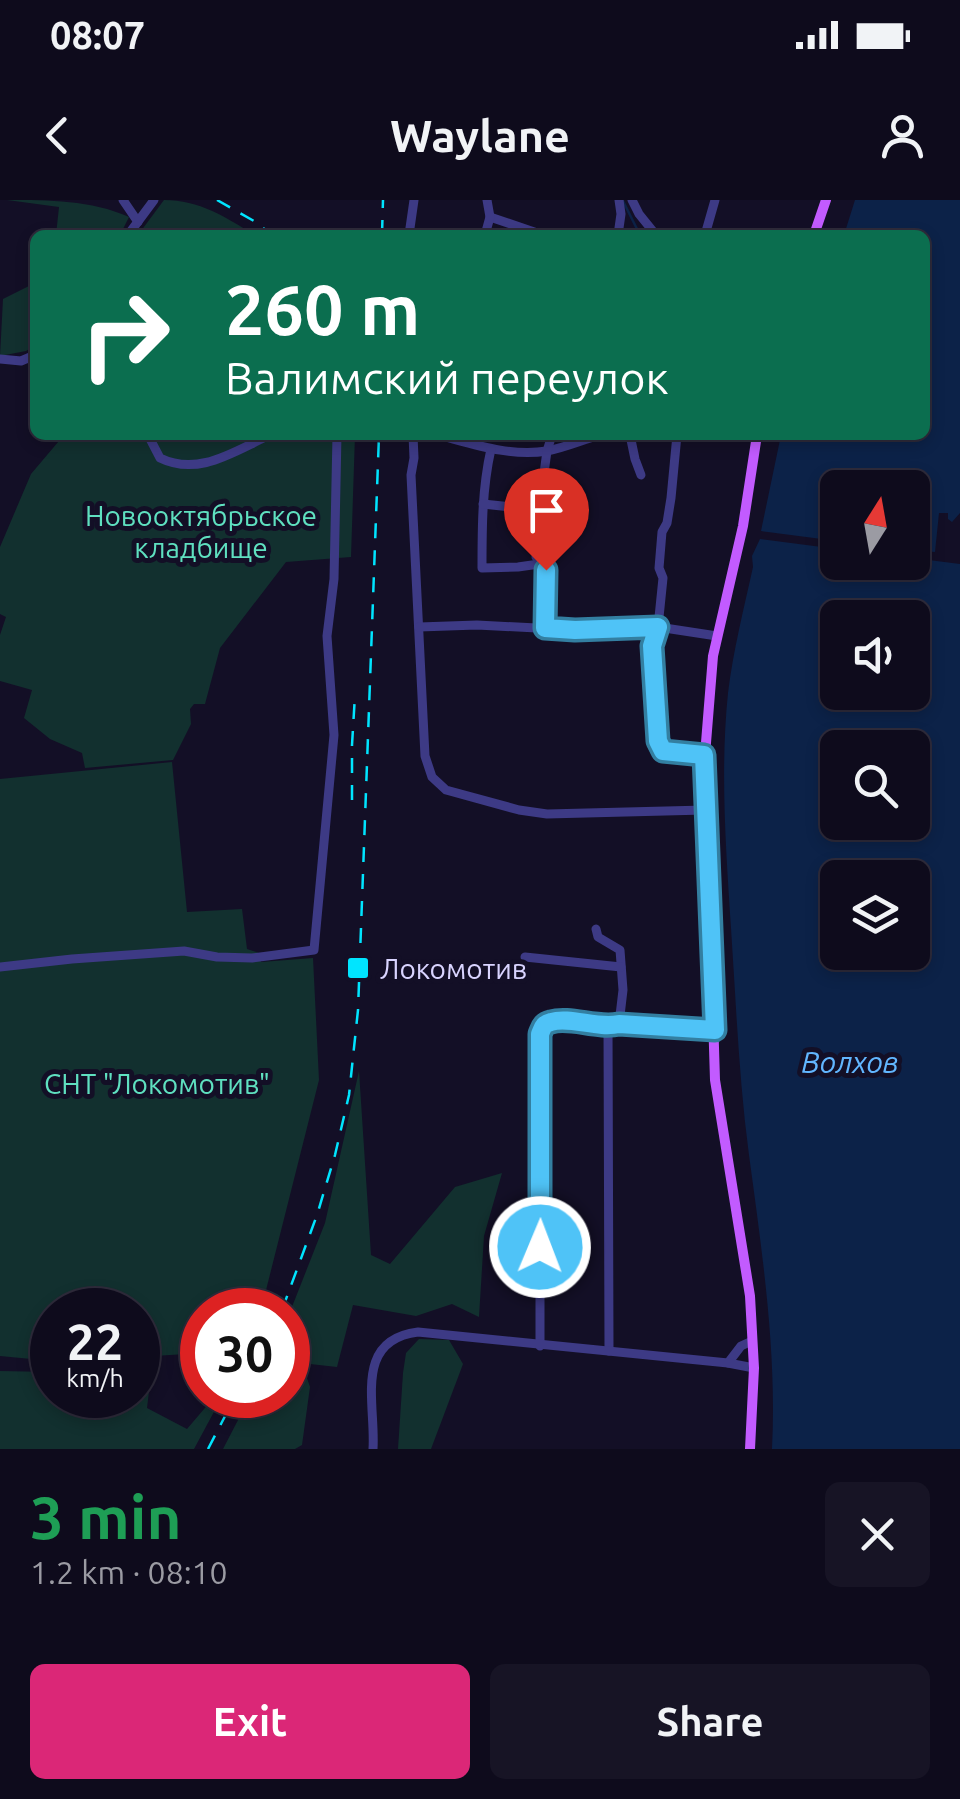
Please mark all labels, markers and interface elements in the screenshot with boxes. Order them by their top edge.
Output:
text: 08:07 [50,14,145,56]
icon: back [30,108,85,163]
icon: person [875,108,930,163]
text: Waylane [390,110,570,161]
icon: right [60,270,190,400]
text: 260 m [225,270,420,348]
text: Валимский переулок [225,352,669,403]
pin [504,468,589,571]
north arrow [820,470,930,580]
map controls [820,470,930,970]
icon: arrive [519,483,574,538]
park label: Новооктябрьское кладбище [85,500,317,563]
button: sound [820,600,930,710]
button: search [820,730,930,840]
button: layers [820,860,930,970]
place label: Локомотив [380,953,527,984]
marker: Локомотив [345,955,371,981]
water label: Волхов [801,1045,899,1079]
park label: СНТ "Локомотив" [44,1068,270,1099]
position arrow [488,1195,592,1299]
speed limit sign: 30 [180,1288,310,1418]
text: 22 [67,1313,123,1369]
text: km/h [66,1364,124,1392]
button: close [825,1482,930,1587]
text: 3 min [30,1483,182,1550]
text: 1.2 km · 08:10 [30,1554,228,1590]
button: Exit [30,1664,470,1779]
button: Share [490,1664,930,1779]

